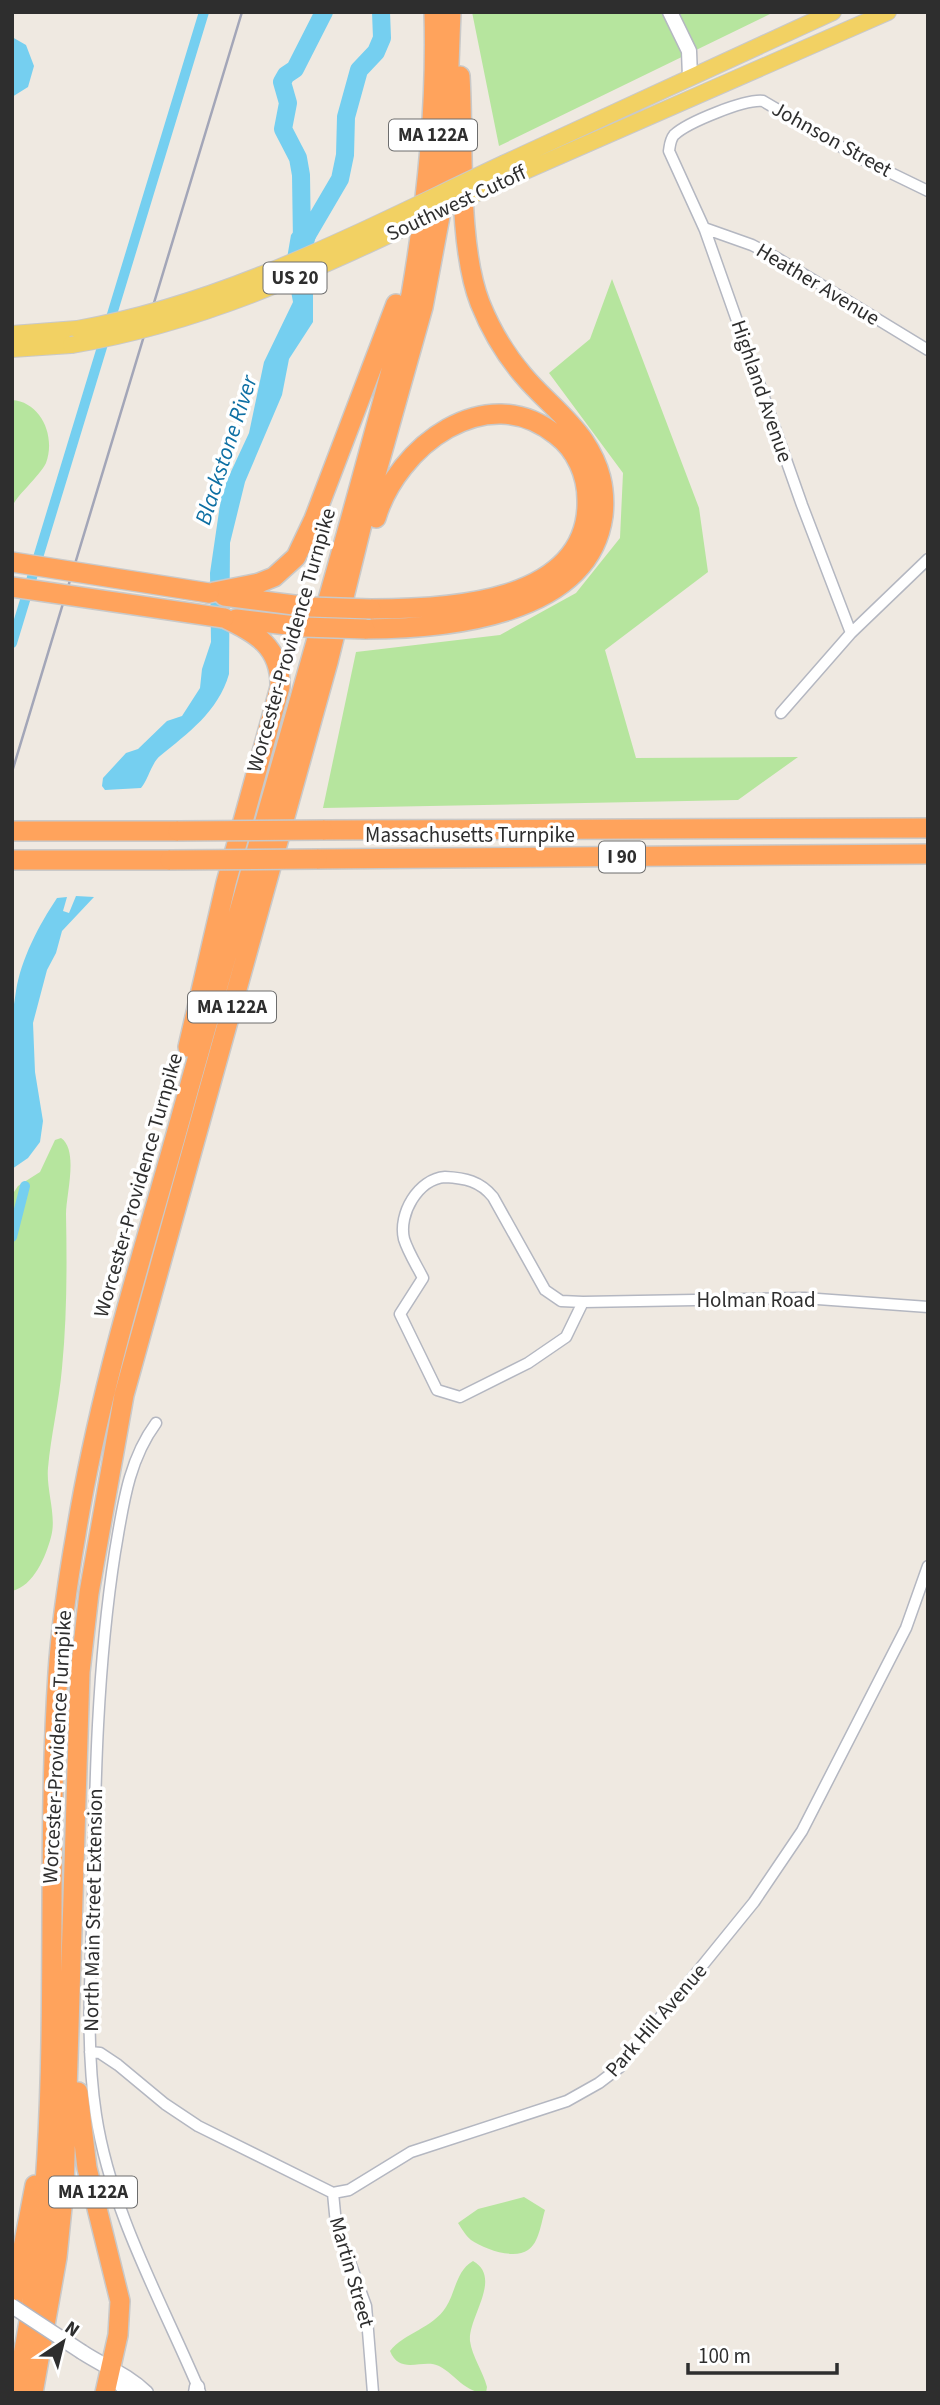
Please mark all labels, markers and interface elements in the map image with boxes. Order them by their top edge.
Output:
street label: Johnson Street [767,94,897,184]
road number: MA 122A [389,119,477,150]
street label: Southwest Cutoff [381,157,532,249]
street label: Heather Avenue [751,235,885,333]
road number: US 20 [264,262,326,294]
street label: Highland Avenue [724,316,800,466]
water label: Blackstone River [186,370,266,529]
street label: Worcester-Providence Turnpike [239,504,343,776]
street label: Massachusetts Turnpike [365,820,575,850]
road number: I 90 [599,842,645,872]
road number: MA 122A [188,992,276,1023]
street label: Worcester-Providence Turnpike [86,1049,190,1321]
street label: Holman Road [696,1285,816,1315]
street label: Worcester-Providence Turnpike [35,1610,79,1884]
street label: North Main Street Extension [76,1788,110,2032]
street label: Park Hill Avenue [598,1957,714,2083]
road number: MA 122A [49,2176,137,2208]
street label: Martin Street [322,2213,382,2331]
north arrow [28,2307,98,2377]
text: N [59,2315,85,2344]
scale bar [688,2332,837,2376]
text: 100 m [698,2341,751,2371]

